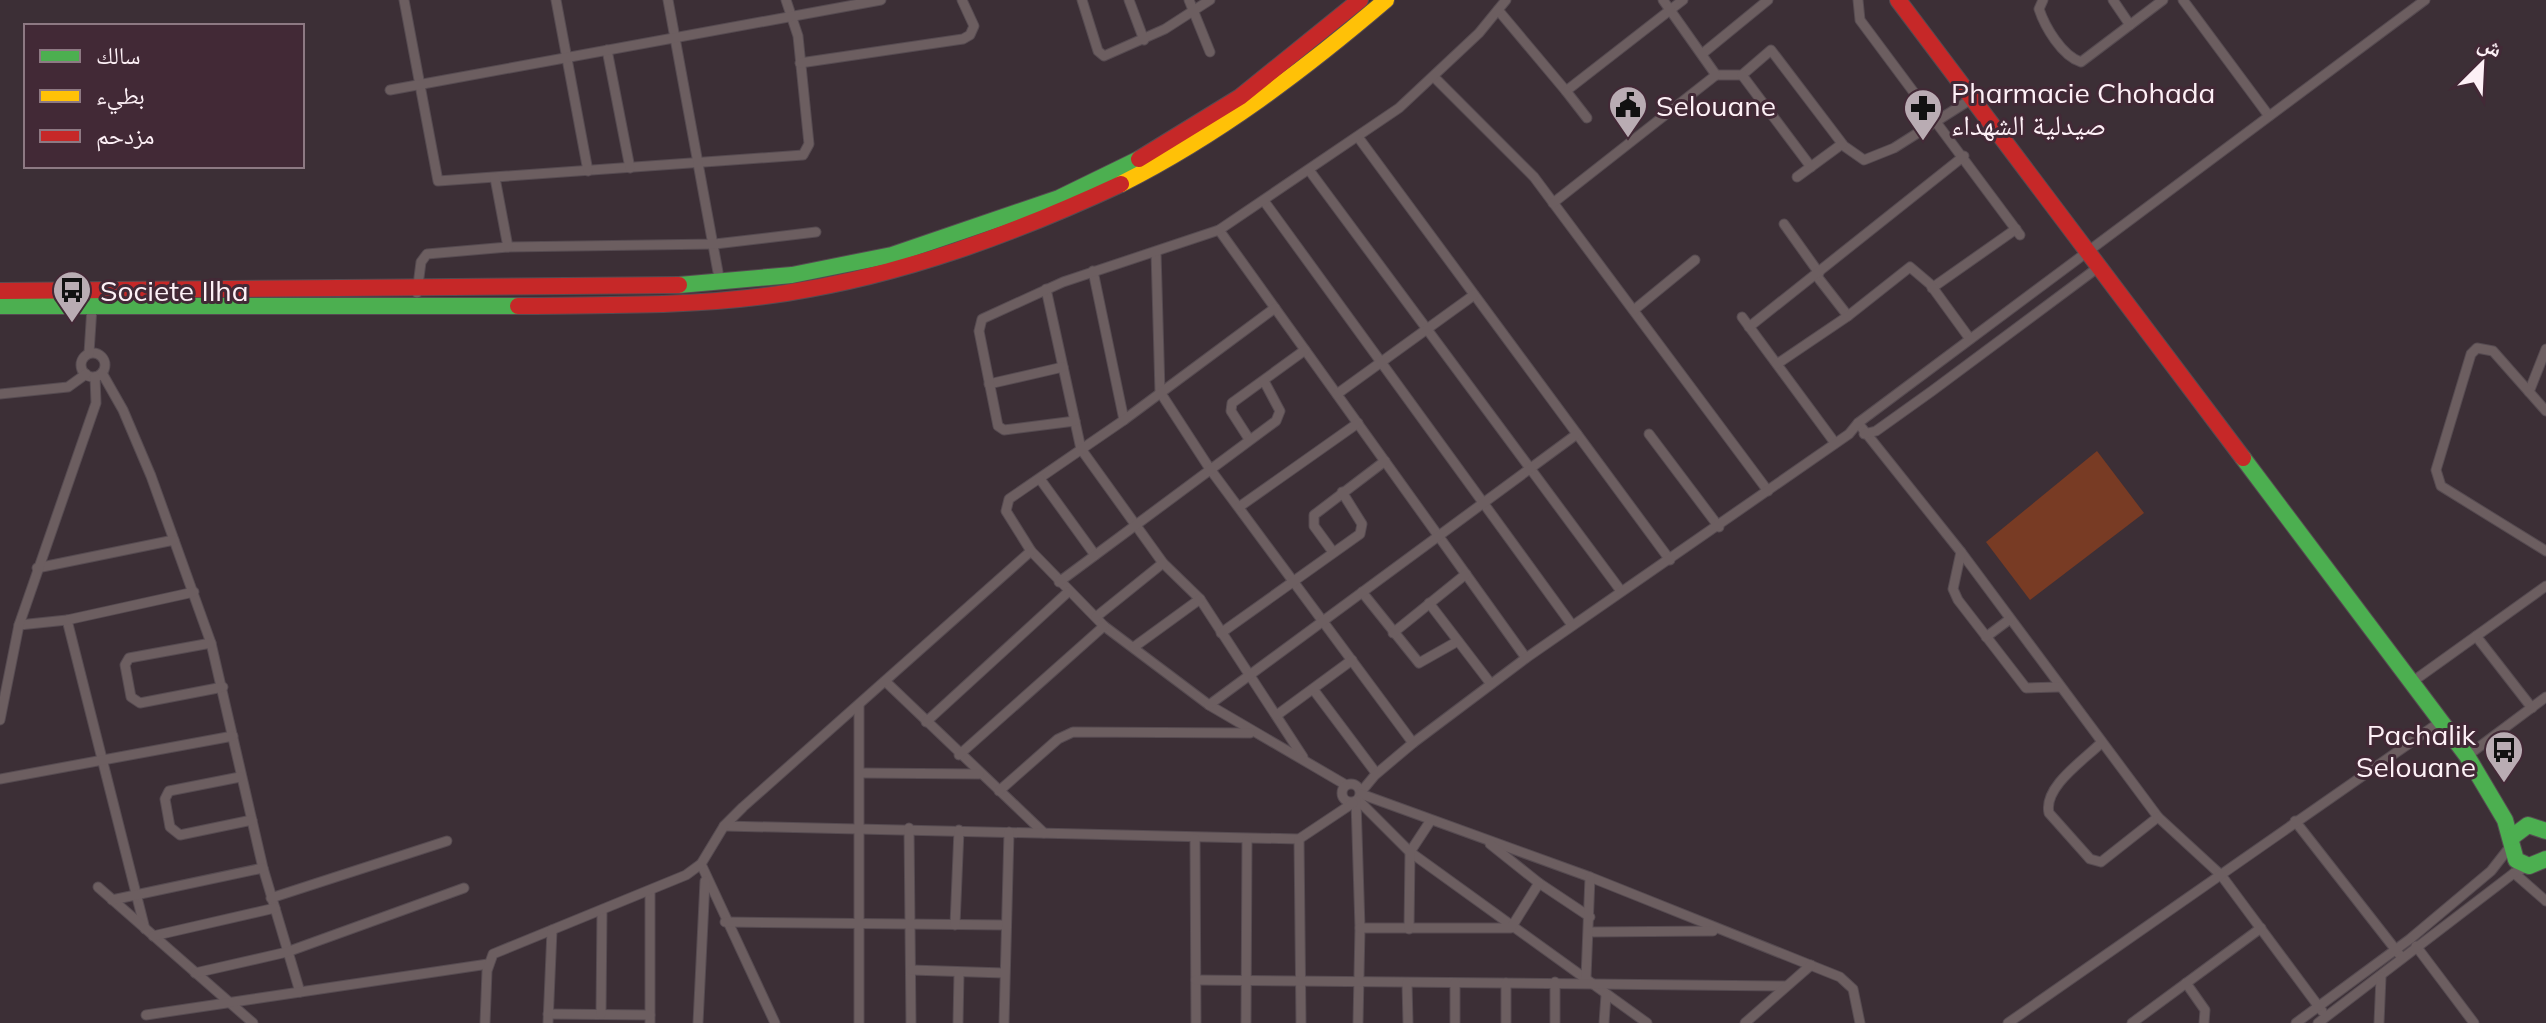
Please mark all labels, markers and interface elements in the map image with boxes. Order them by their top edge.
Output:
legend [24,24,304,168]
north arrow [2442,24,2522,104]
text: ش [2474,28,2506,63]
text: سالك [96,40,141,70]
place label: Pharmacie Chohada صيدلية الشهداء [1951,75,2215,142]
text: بطيء [96,80,145,115]
public building icon: Selouane [1607,84,1649,139]
pharmacy icon: Pharmacie Chohada صيدلية الشهداء [1902,87,1944,142]
place label: Selouane [1656,88,1776,123]
text: مزدحم [96,120,155,152]
bus stop icon: Societe Ilha [51,269,93,324]
place label: Societe Ilha [100,273,249,308]
place label: Pachalik Selouane [2356,717,2477,784]
bus stop icon: Pachalik Selouane [2483,729,2525,784]

